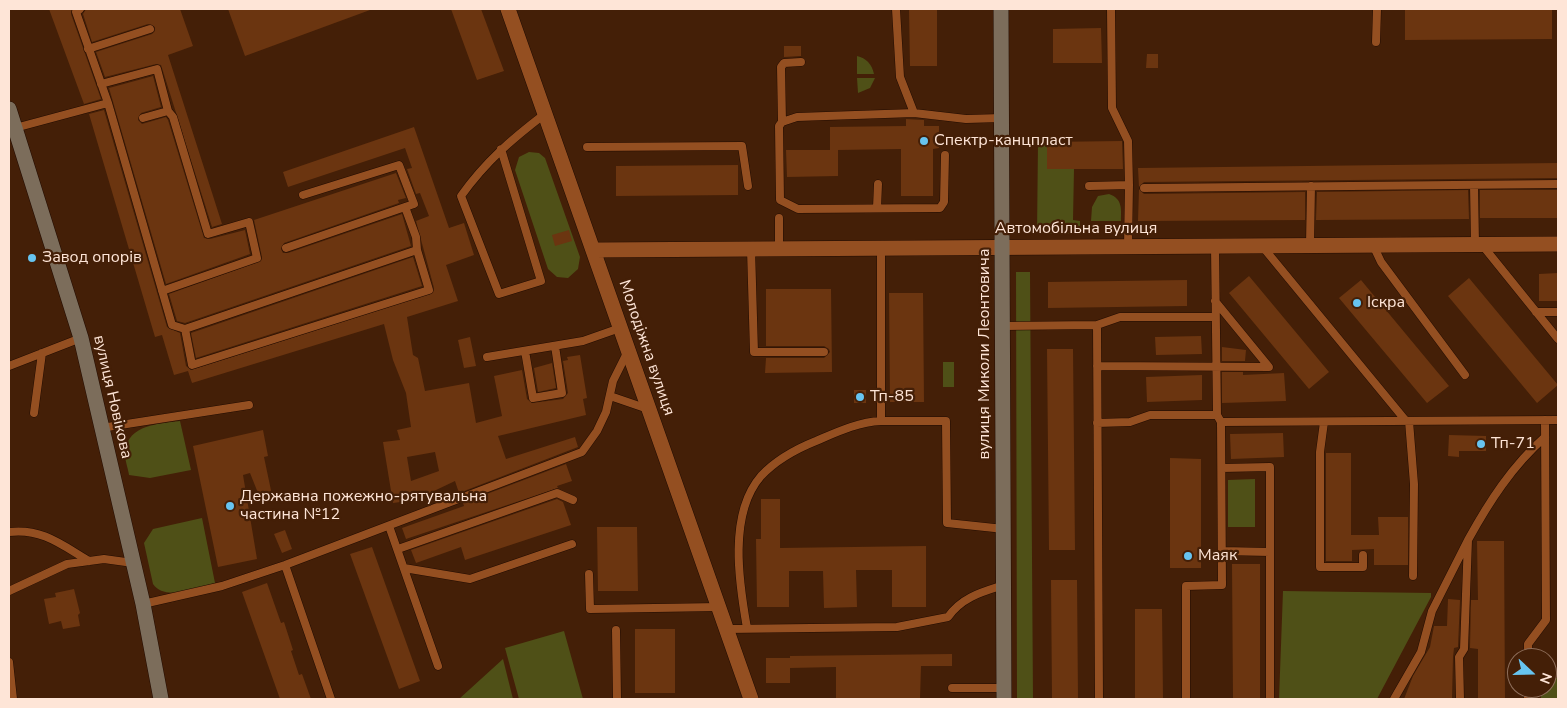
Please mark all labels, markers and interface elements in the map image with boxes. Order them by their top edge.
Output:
place label: Спектр-канцпласт [934,131,1073,151]
marker: Спектр-канцпласт [918,135,930,147]
street label: Автомобільна вулиця [995,219,1157,239]
place label: Завод опорів [42,248,142,268]
street label: вулиця Миколи Леонтовича [975,248,995,460]
marker: Завод опорів [26,252,38,264]
street label: Молодіжна вулиця [614,278,678,418]
place label: Іскра [1367,293,1405,313]
marker: Іскра [1351,297,1363,309]
street label: вулиця Новікова [88,333,136,461]
place label: Тп-85 [870,387,914,407]
marker: Тп-85 [854,391,866,403]
place label: Тп-71 [1491,434,1535,454]
marker: Тп-71 [1475,438,1487,450]
place label: Державна пожежно-рятувальна частина №12 [240,487,487,525]
marker: Державна пожежно-рятувальна частина №12 [224,500,236,512]
place label: Маяк [1198,546,1237,566]
marker: Маяк [1182,550,1194,562]
north arrow [1507,648,1557,698]
text: N [1535,670,1556,686]

